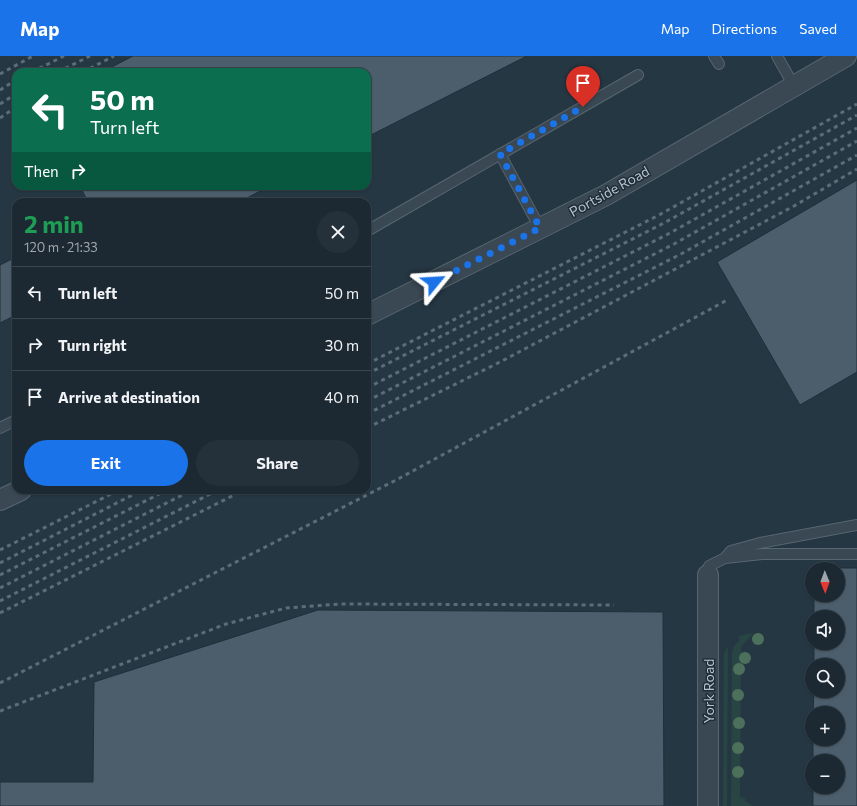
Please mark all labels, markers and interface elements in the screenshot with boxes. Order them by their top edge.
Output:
text: Map [20,17,59,40]
text: Map [661,20,690,37]
text: Directions [712,20,777,37]
text: Saved [799,20,837,37]
pin [566,66,600,107]
icon: arrive [572,72,594,94]
text: 50 m [90,82,155,116]
icon: left [24,84,76,136]
text: Turn left [90,116,159,138]
icon: right [67,160,89,182]
text: Then [24,162,59,180]
street label: Portside Road [566,162,652,220]
text: 2 min [24,209,84,238]
button: close [317,211,359,253]
text: 120 m · 21:33 [24,239,98,255]
position arrow [413,261,455,303]
icon: left [24,282,46,304]
text: Turn left [58,284,117,302]
text: 50 m [325,284,359,302]
icon: right [24,334,46,356]
text: Turn right [58,336,127,354]
text: 30 m [325,336,359,354]
icon: arrive [24,386,46,408]
text: Arrive at destination [58,388,200,406]
text: 40 m [324,388,359,406]
button: Exit [24,440,188,486]
button: Share [196,440,359,486]
north arrow [805,562,845,602]
map controls [805,562,845,794]
button: sound [805,610,845,650]
button: search [805,658,845,698]
street label: York Road [700,659,717,723]
button: + [805,706,845,746]
button: − [805,754,845,794]

